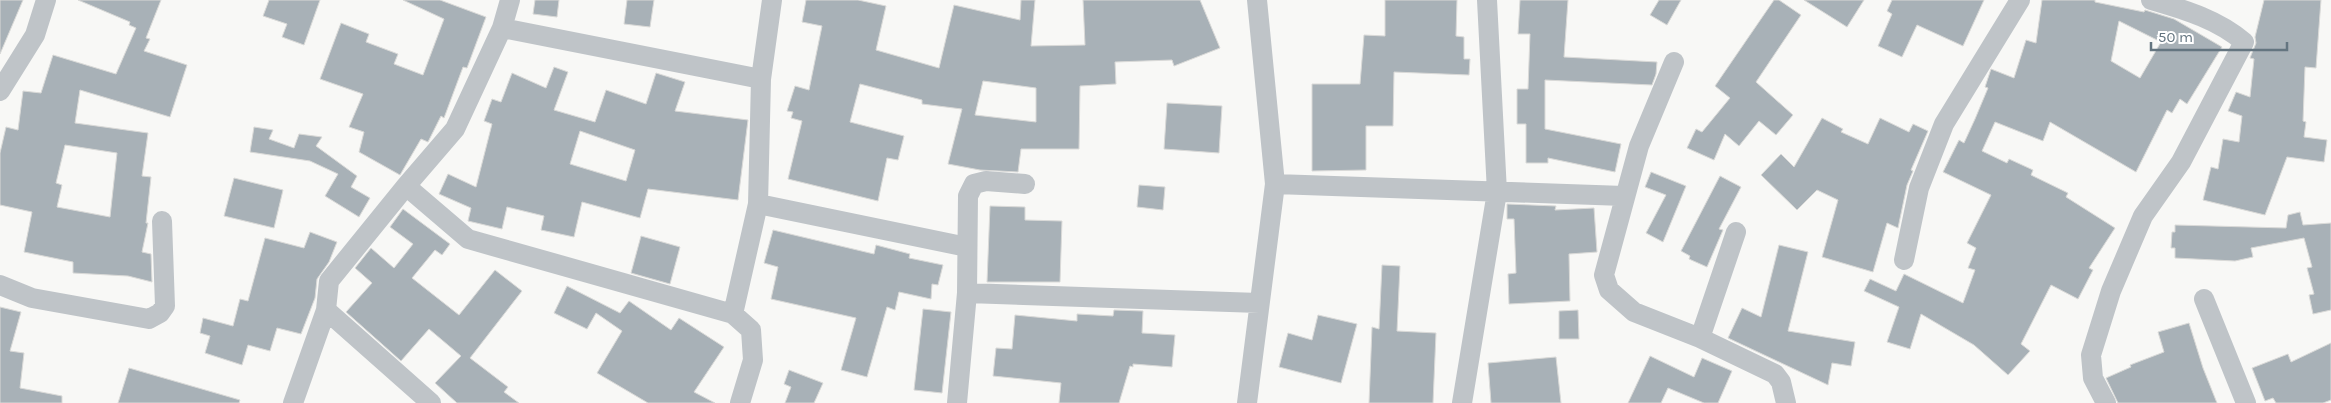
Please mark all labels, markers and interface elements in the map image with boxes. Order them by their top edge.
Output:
scale bar [2151,20,2287,52]
text: 50 m [2158,28,2193,46]

